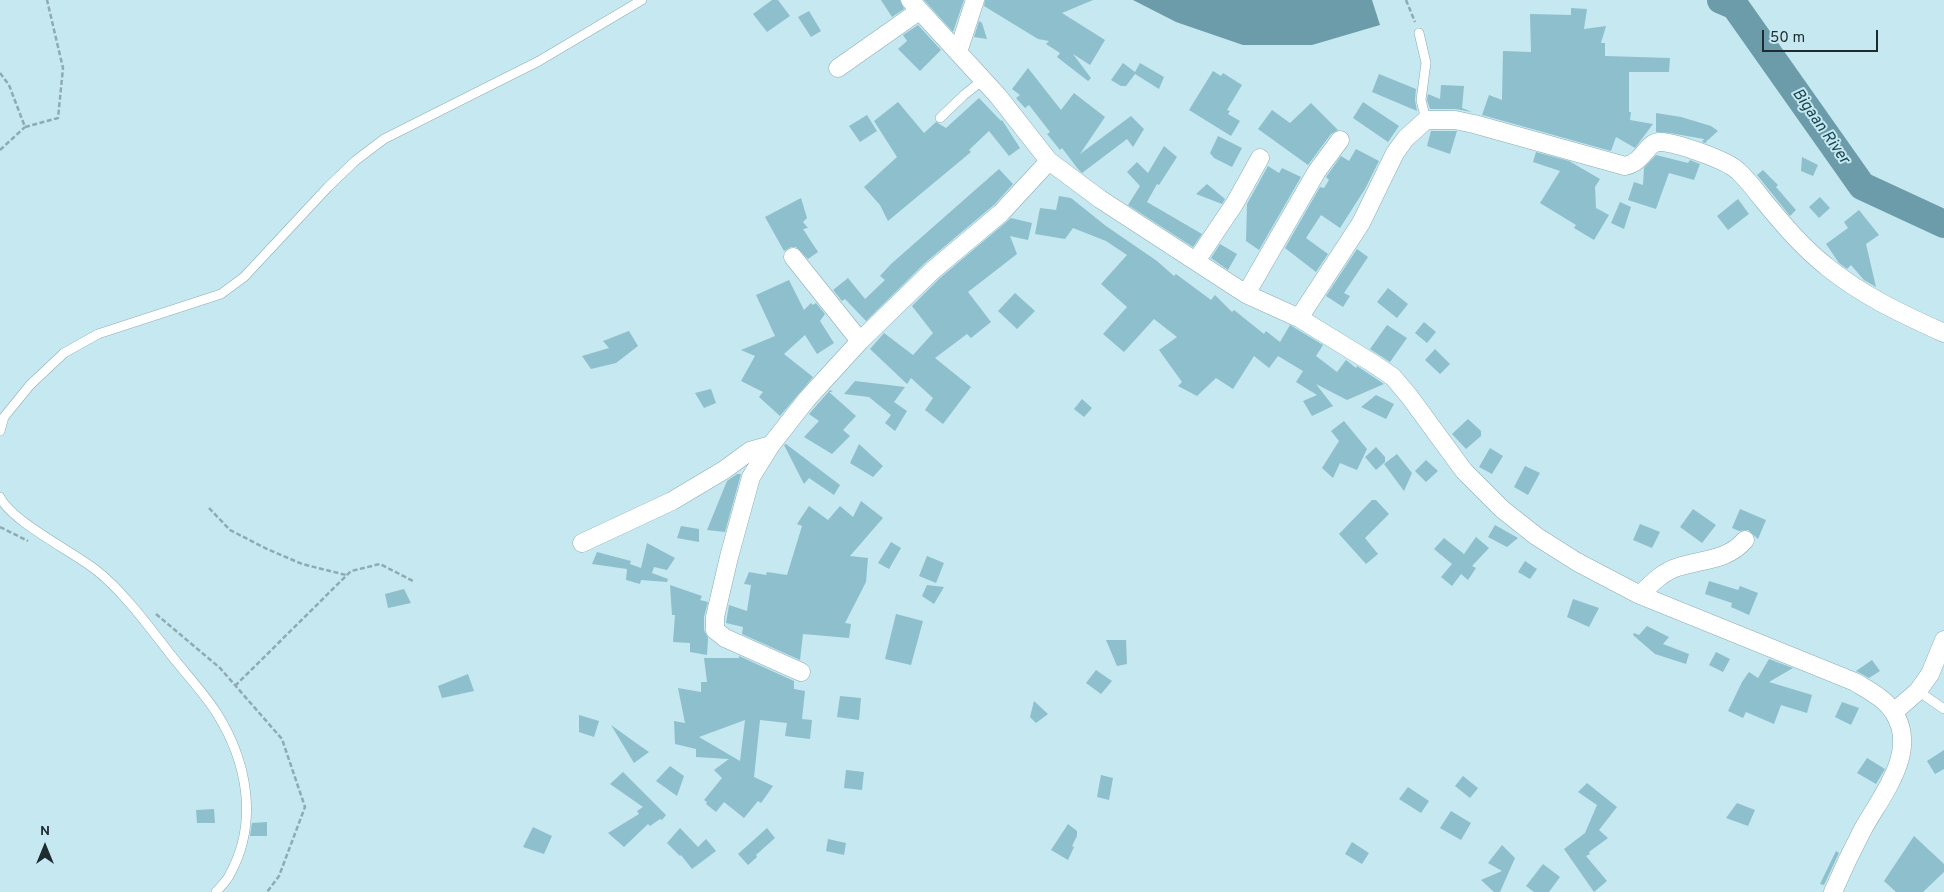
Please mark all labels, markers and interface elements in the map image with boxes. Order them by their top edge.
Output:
scale bar [1764,20,1880,52]
text: 50 m [1770,29,1805,48]
water label: Bigaan River [1787,85,1853,169]
north arrow [20,822,70,872]
text: N [40,823,50,840]

